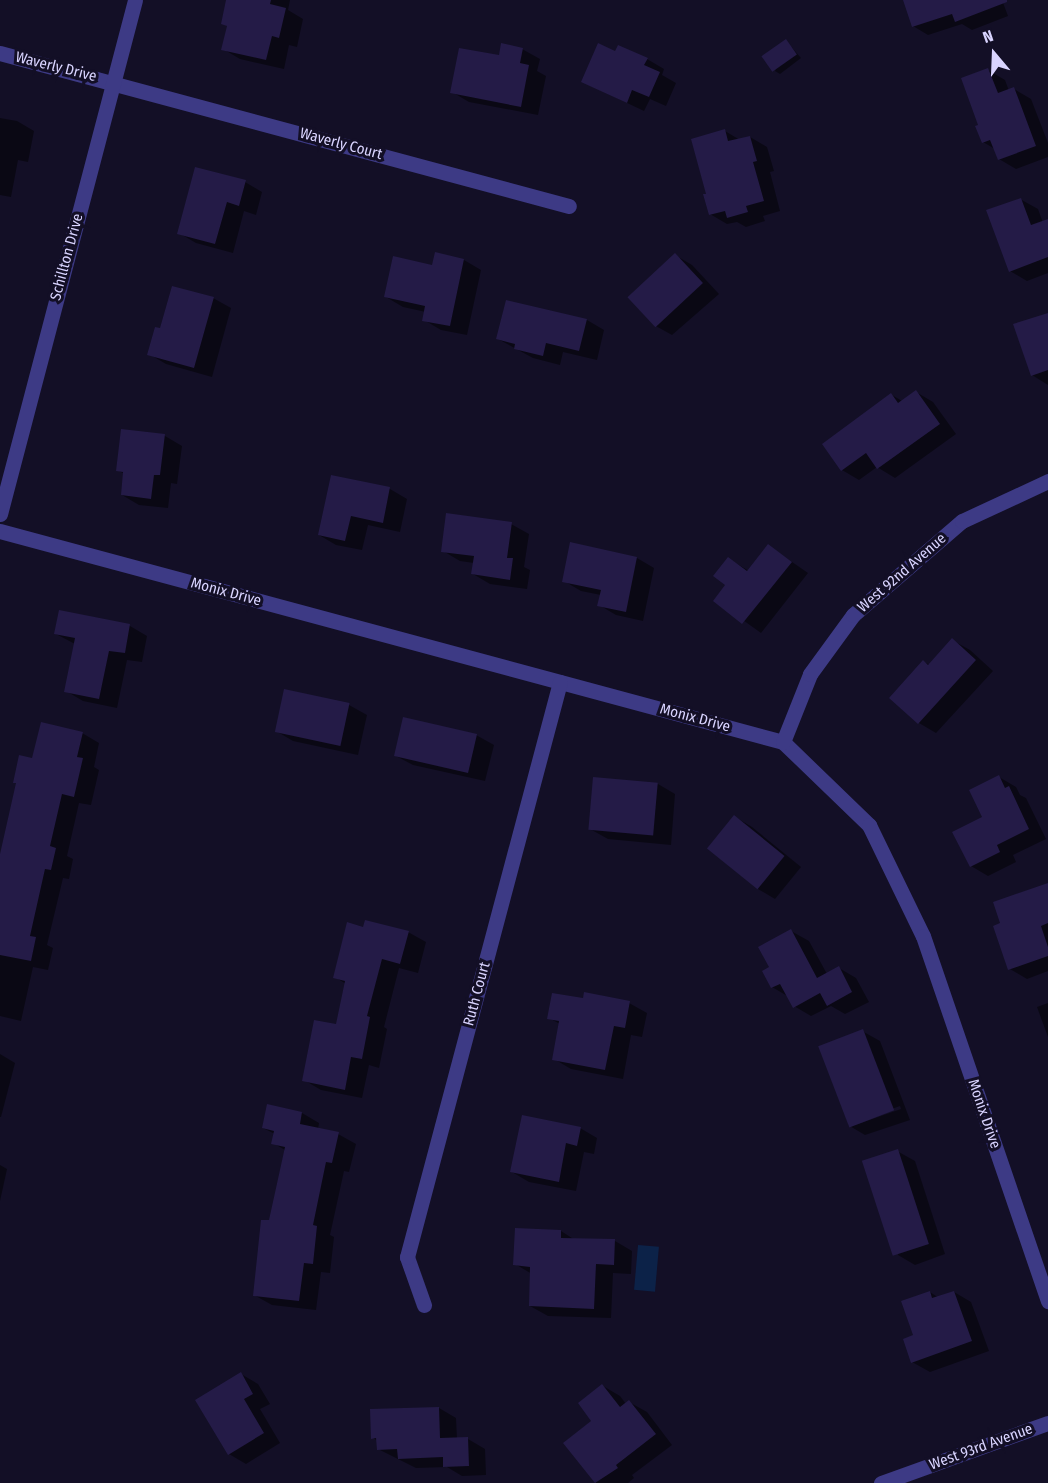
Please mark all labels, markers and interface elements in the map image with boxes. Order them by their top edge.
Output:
north arrow [964,24,1024,84]
text: N [980,26,996,47]
street label: Waverly Drive [14,48,98,86]
street label: Waverly Court [298,124,384,164]
street label: Schillton Drive [47,212,87,302]
street label: West 92nd Avenue [854,530,950,616]
street label: Monix Drive [189,574,263,610]
street label: Monix Drive [658,700,732,736]
street label: Ruth Court [460,960,494,1028]
street label: Monix Drive [964,1077,1004,1151]
street label: West 93rd Avenue [927,1420,1035,1474]

